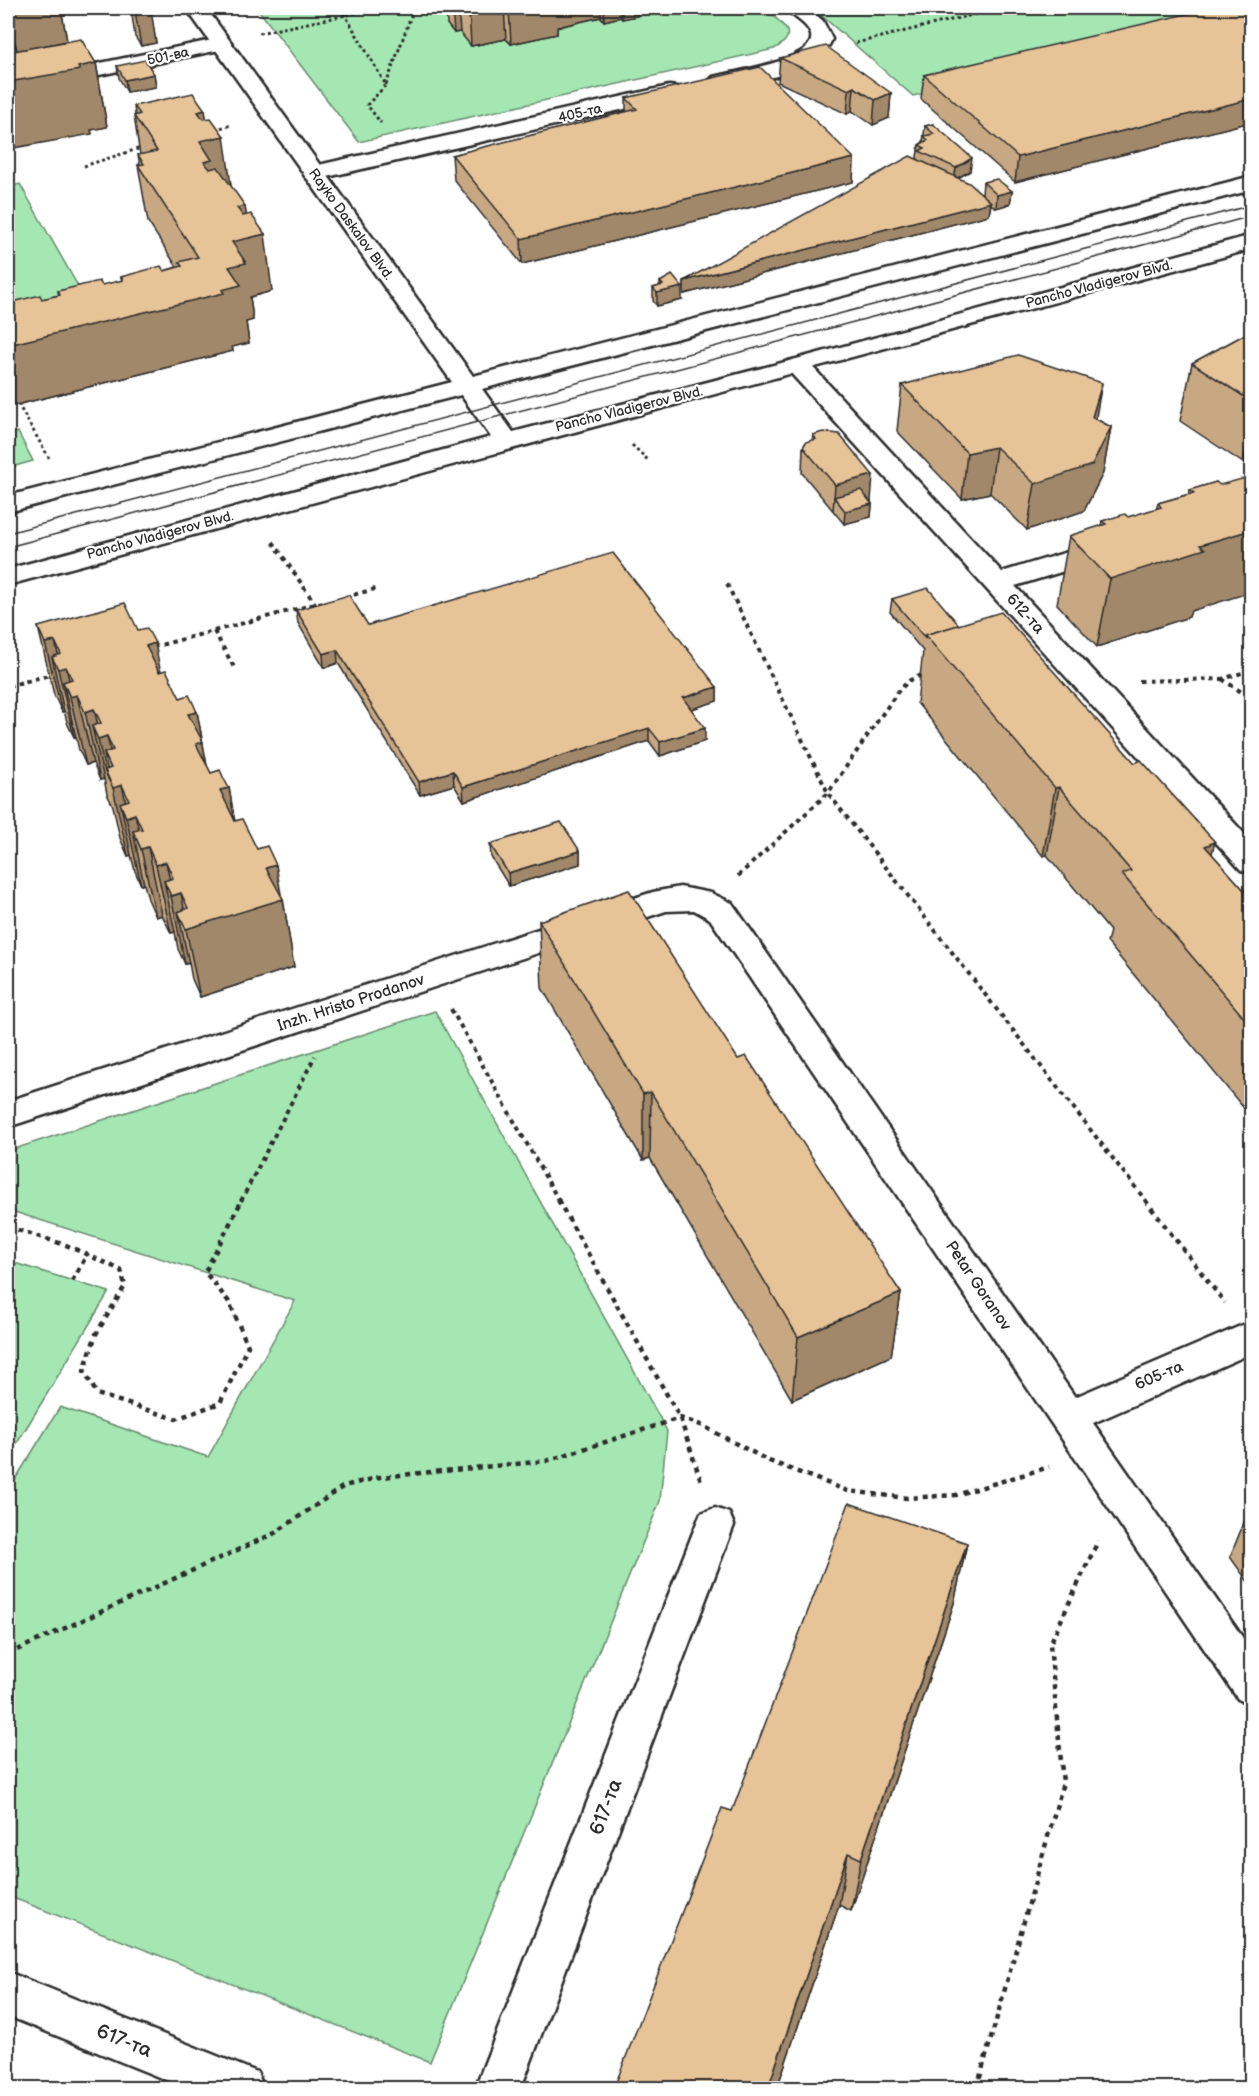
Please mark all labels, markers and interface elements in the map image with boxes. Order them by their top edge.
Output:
street label: 501-ва [145,43,191,69]
street label: 405-та [556,100,604,126]
street label: Rayko Daskalov Blvd. [305,165,397,283]
street label: Pancho Vladigerov Blvd. [1024,256,1174,312]
street label: Pancho Vladigerov Blvd. [554,382,705,436]
street label: Pancho Vladigerov Blvd. [85,507,235,563]
street label: 612-та [1002,590,1048,639]
street label: Inzh. Hristo Prodanov [275,970,427,1036]
street label: Petar Goranov [941,1238,1015,1335]
street label: 605-та [1132,1357,1187,1395]
street label: 617-та [584,1776,628,1838]
street label: 617-та [93,2019,155,2063]

